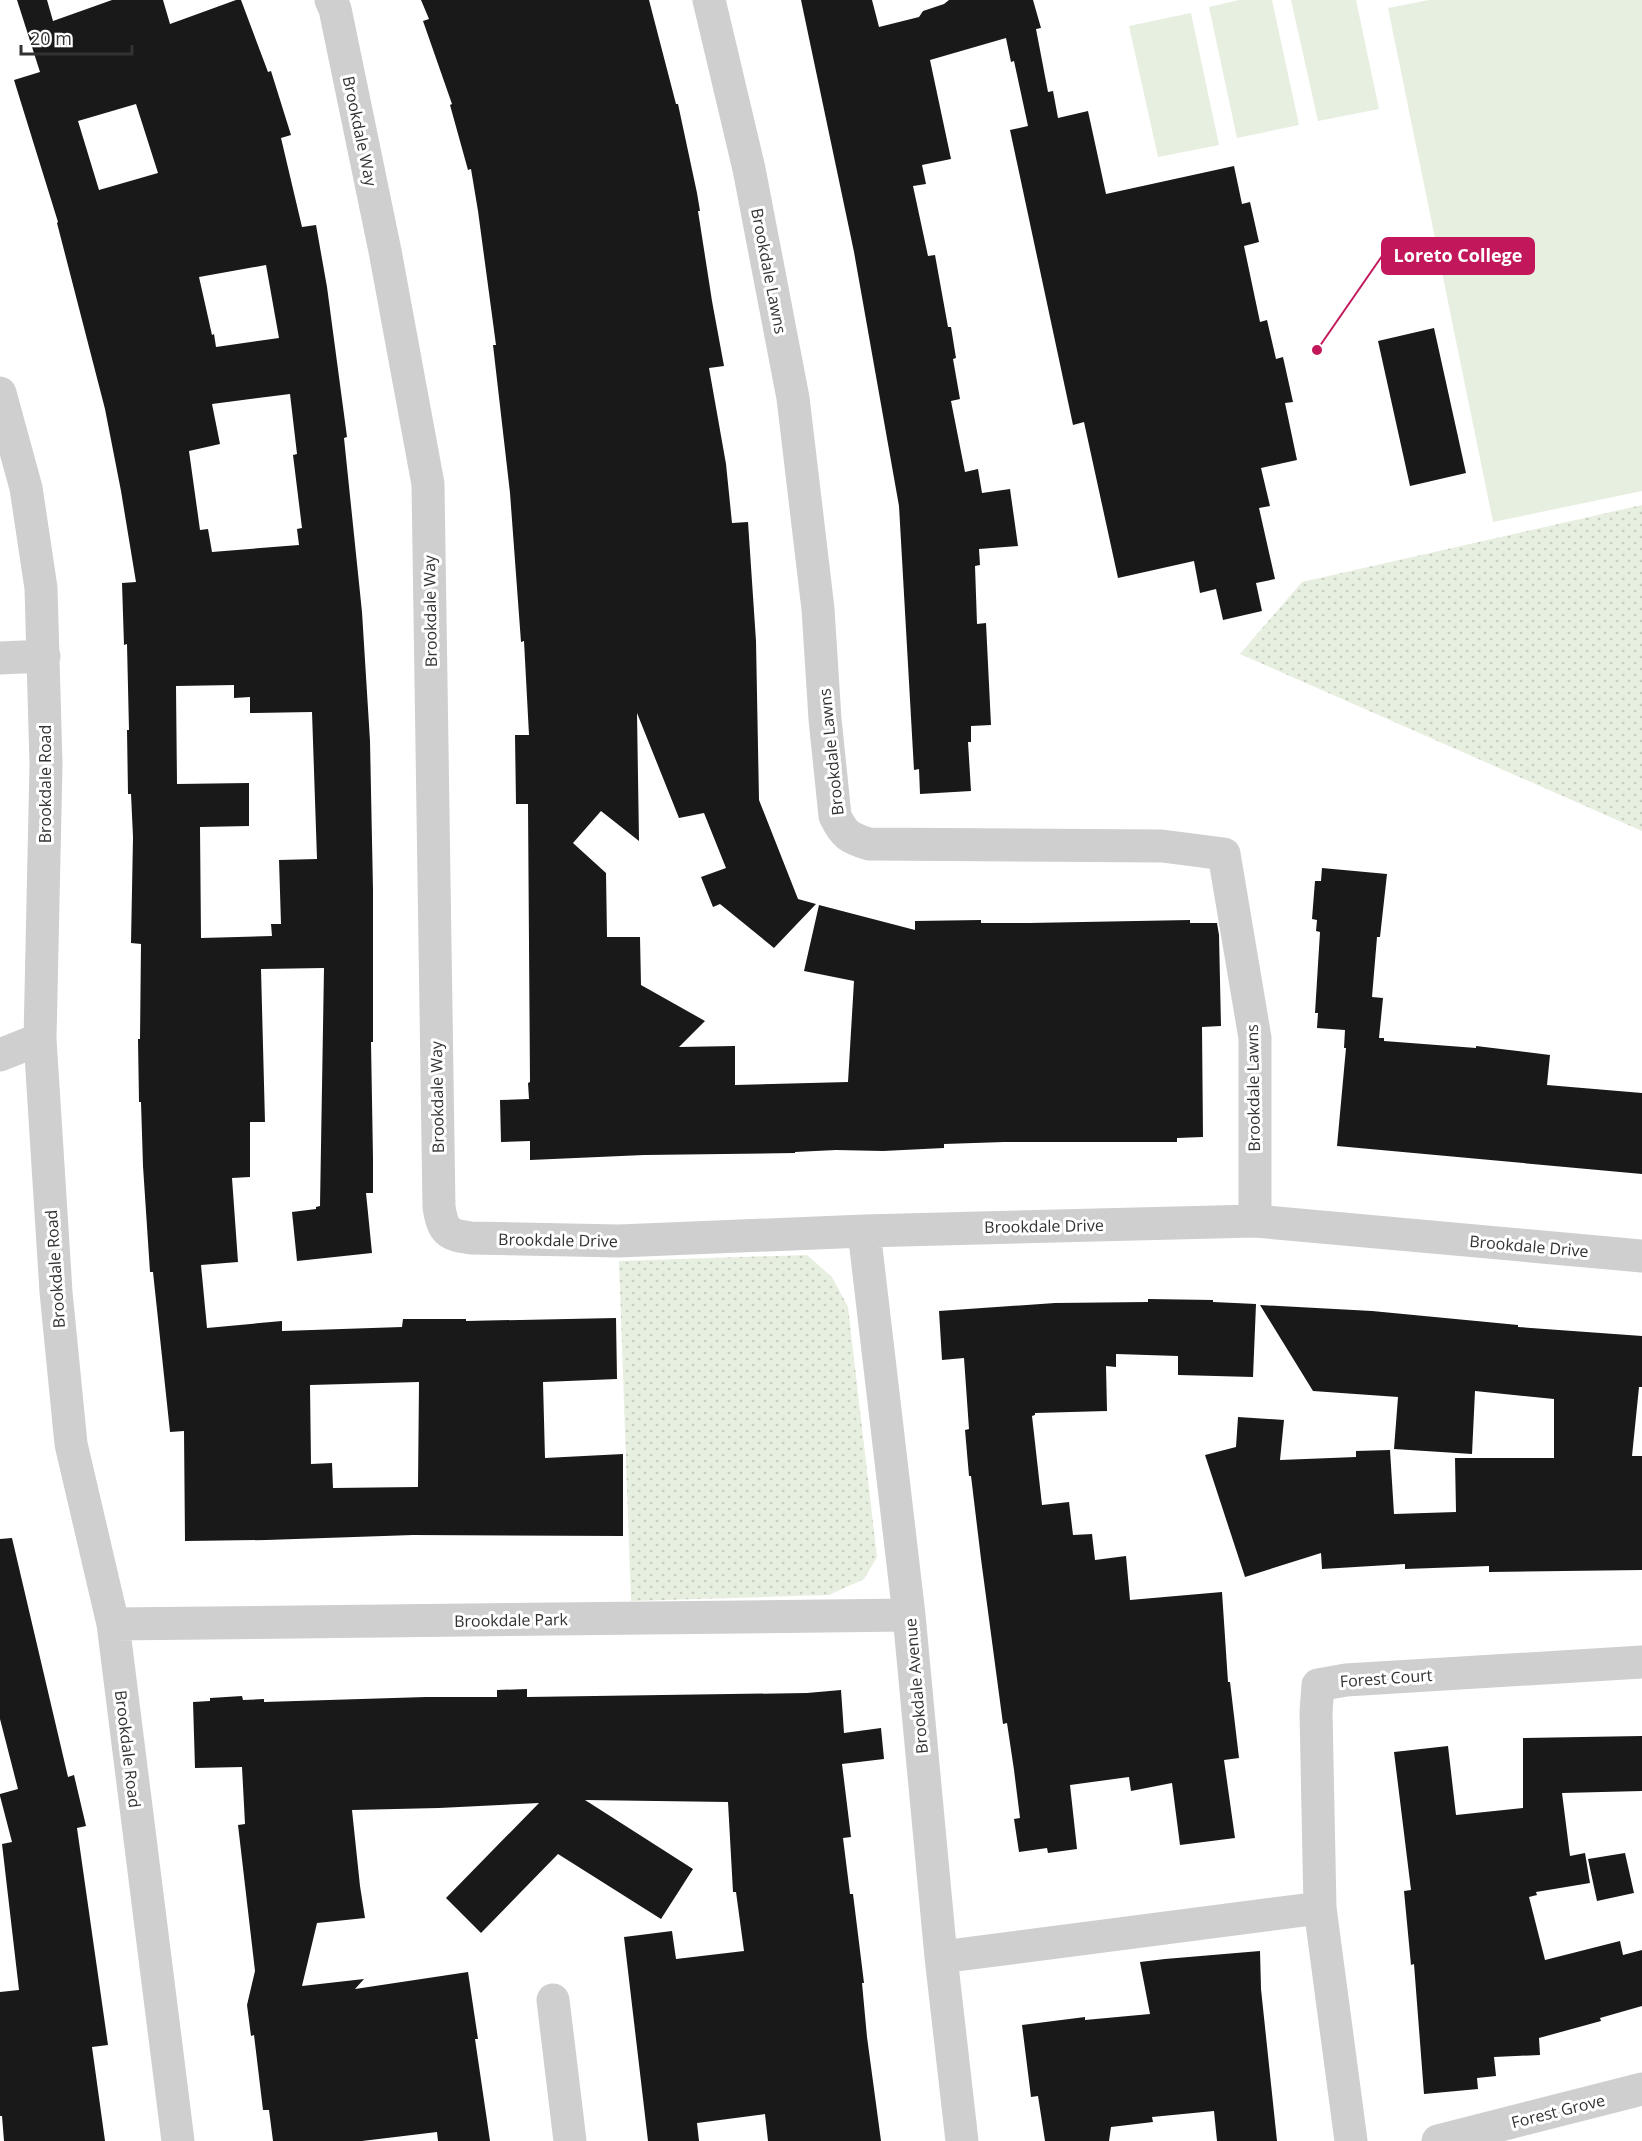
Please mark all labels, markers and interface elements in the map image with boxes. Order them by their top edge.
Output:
scale bar [21,18,132,56]
text: 20 m [30,26,72,50]
street label: Brookdale Way [338,74,383,189]
street label: Brookdale Lawns [746,206,792,336]
callout: Loreto College [1382,238,1534,274]
text: Loreto College [1394,243,1522,267]
street label: Brookdale Way [418,554,442,667]
street label: Brookdale Lawns [813,687,849,817]
street label: Brookdale Road [34,725,56,843]
street label: Brookdale Lawns [1241,1024,1265,1152]
street label: Brookdale Way [425,1040,449,1153]
street label: Brookdale Road [40,1209,70,1329]
street label: Brookdale Drive [984,1214,1104,1238]
street label: Brookdale Drive [498,1228,618,1252]
street label: Brookdale Drive [1468,1230,1590,1262]
street label: Brookdale Park [454,1608,569,1632]
street label: Brookdale Avenue [899,1617,933,1755]
street label: Forest Court [1339,1664,1433,1692]
street label: Brookdale Road [110,1689,146,1809]
street label: Forest Grove [1509,2089,1607,2133]

